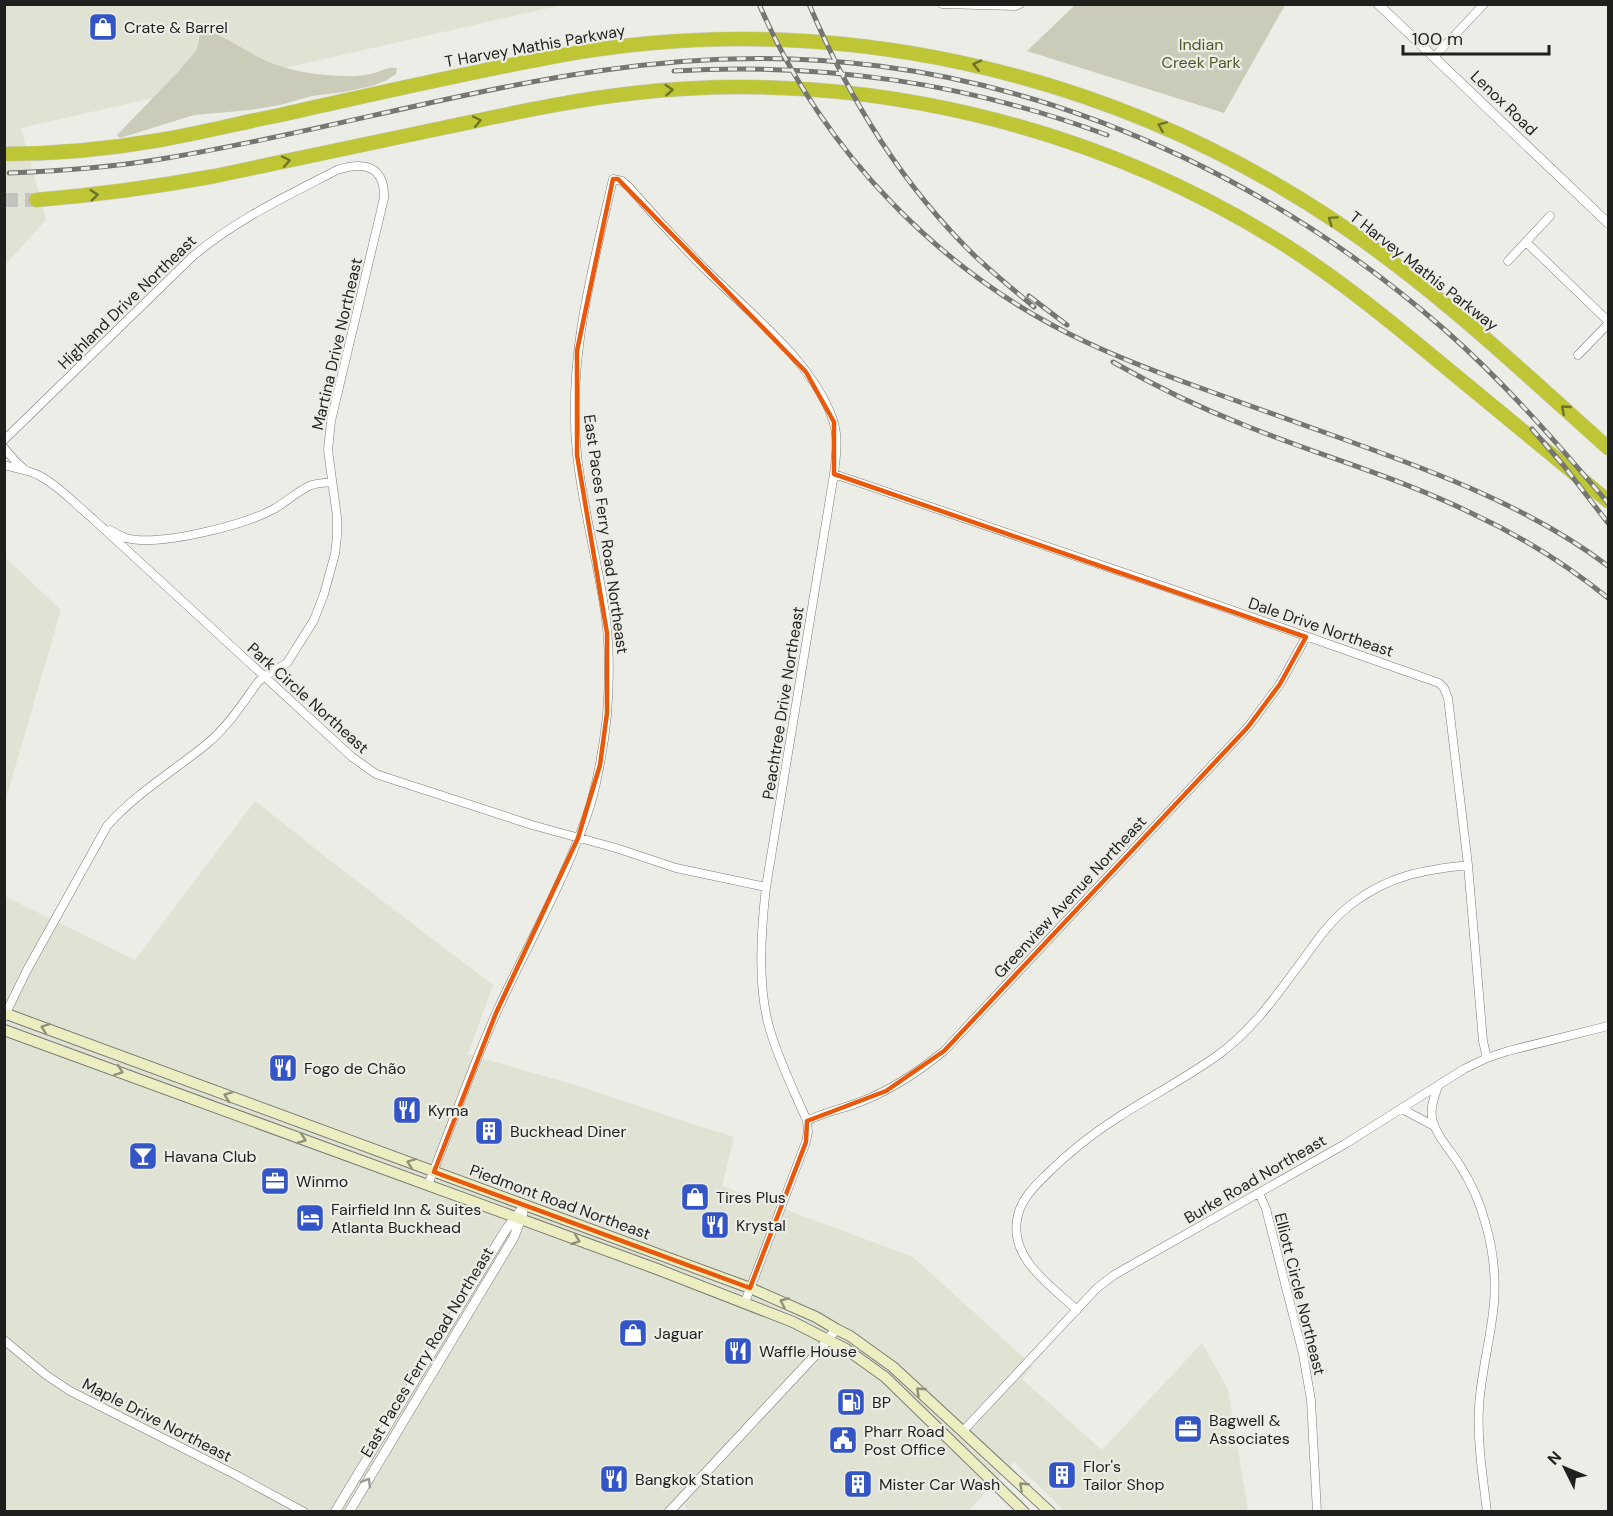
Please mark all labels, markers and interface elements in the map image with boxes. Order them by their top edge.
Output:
shop icon: Crate & Barrel [87,11,119,43]
place label: Crate & Barrel [124,17,228,38]
scale bar [1403,18,1548,56]
street label: T Harvey Mathis Parkway [443,20,627,72]
text: 100 m [1412,27,1463,51]
park label: Indian Creek Park [1161,34,1241,73]
one-way arrow [972,60,982,73]
street label: Lenox Road [1466,66,1542,140]
one-way arrow [665,84,674,97]
one-way arrow [471,115,481,128]
one-way arrow [1157,121,1168,133]
one-way arrow [281,155,291,168]
one-way arrow [90,189,99,202]
street label: T Harvey Mathis Parkway [1345,206,1503,336]
one-way arrow [1328,216,1339,227]
street label: Highland Drive Northeast [53,230,201,374]
street label: Martina Drive Northeast [307,256,367,432]
one-way arrow [1561,405,1571,416]
street label: East Paces Ferry Road Northeast [579,413,633,655]
street label: Dale Drive Northeast [1246,592,1396,662]
street label: Peachtree Drive Northeast [757,605,809,801]
street label: Park Circle Northeast [243,638,373,758]
street label: Greenview Avenue Northeast [989,811,1151,983]
one-way arrow [40,1023,51,1035]
restaurant icon: Fogo de Chão [267,1052,299,1084]
place label: Fogo de Chão [304,1058,406,1079]
one-way arrow [113,1064,123,1077]
one-way arrow [223,1090,234,1103]
restaurant icon: Kyma [391,1094,423,1126]
place label: Kyma [428,1100,468,1121]
building icon: Buckhead Diner [473,1115,505,1147]
place label: Buckhead Diner [510,1121,626,1142]
street label: Burke Road Northeast [1180,1130,1330,1228]
one-way arrow [296,1131,306,1144]
bar icon: Havana Club [127,1140,159,1172]
place label: Havana Club [164,1146,256,1167]
one-way arrow [406,1158,417,1170]
street label: Piedmont Road Northeast [467,1159,653,1245]
office icon: Winmo [259,1165,291,1197]
place label: Winmo [296,1171,348,1192]
shop icon: Tires Plus [679,1181,711,1213]
place label: Tires Plus [716,1187,786,1208]
place label: Fairfield Inn & Suites Atlanta Buckhead [331,1199,481,1238]
hotel icon: Fairfield Inn & Suites Atlanta Buckhead [294,1202,326,1234]
restaurant icon: Krystal [699,1209,731,1241]
street label: Elliott Circle Northeast [1270,1211,1330,1377]
place label: Krystal [736,1215,786,1236]
one-way arrow [570,1232,581,1245]
street label: East Paces Ferry Road Northeast [356,1243,498,1461]
one-way arrow [780,1297,791,1309]
shop icon: Jaguar [617,1317,649,1349]
place label: Jaguar [654,1323,704,1344]
restaurant icon: Waffle House [722,1335,754,1367]
place label: Waffle House [759,1341,857,1362]
street label: Maple Drive Northeast [79,1373,235,1467]
fuel station icon: BP [835,1386,867,1418]
one-way arrow [916,1387,927,1398]
place label: BP [872,1392,891,1413]
place label: Bagwell & Associates [1209,1410,1290,1449]
office icon: Bagwell & Associates [1172,1413,1204,1445]
place label: Pharr Road Post Office [864,1421,946,1460]
public building icon: Pharr Road Post Office [827,1424,859,1456]
north arrow [1535,1438,1595,1498]
text: N [1543,1447,1566,1470]
place label: Flor's Tailor Shop [1083,1456,1165,1495]
building icon: Flor's Tailor Shop [1046,1459,1078,1491]
restaurant icon: Bangkok Station [598,1463,630,1495]
building icon: Mister Car Wash [842,1468,874,1500]
place label: Bangkok Station [635,1469,754,1490]
place label: Mister Car Wash [879,1474,1000,1495]
one-way arrow [360,1478,372,1488]
one-way arrow [1019,1482,1030,1493]

